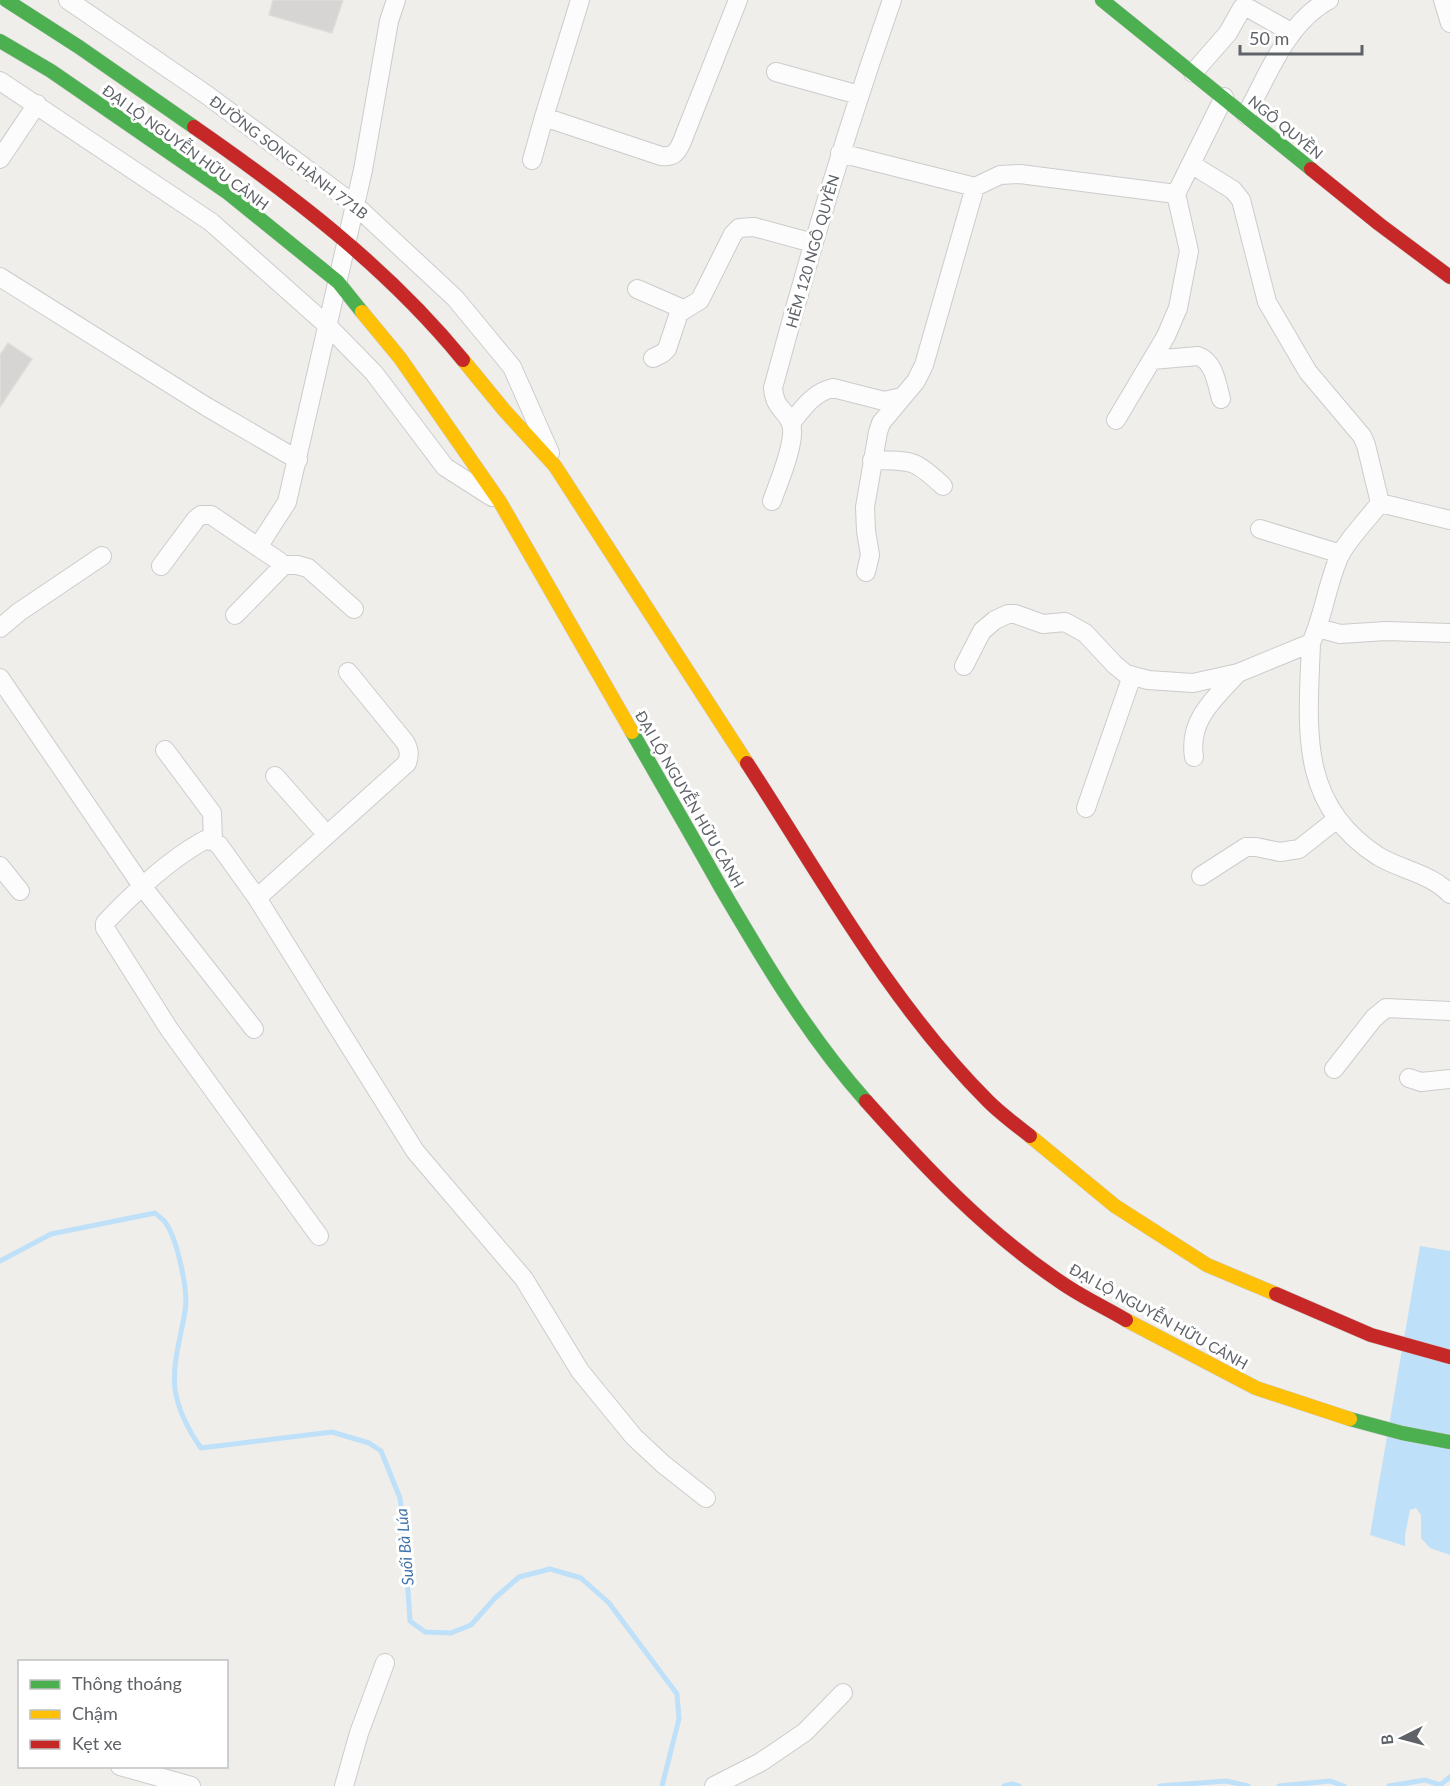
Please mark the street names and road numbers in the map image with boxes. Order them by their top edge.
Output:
street label: ĐẠI LỘ NGUYỄN HỮU CẢNH [99,80,273,213]
street label: NGÔ QUYỀN [1245,91,1327,163]
street label: ĐƯỜNG SONG HÀNH 771B [206,92,372,222]
street label: HẺM 120 NGÔ QUYỀN [781,172,843,330]
street label: ĐẠI LỘ NGUYỄN HỮU CẢNH [632,707,749,891]
street label: ĐẠI LỘ NGUYỄN HỮU CẢNH [1067,1258,1252,1373]

